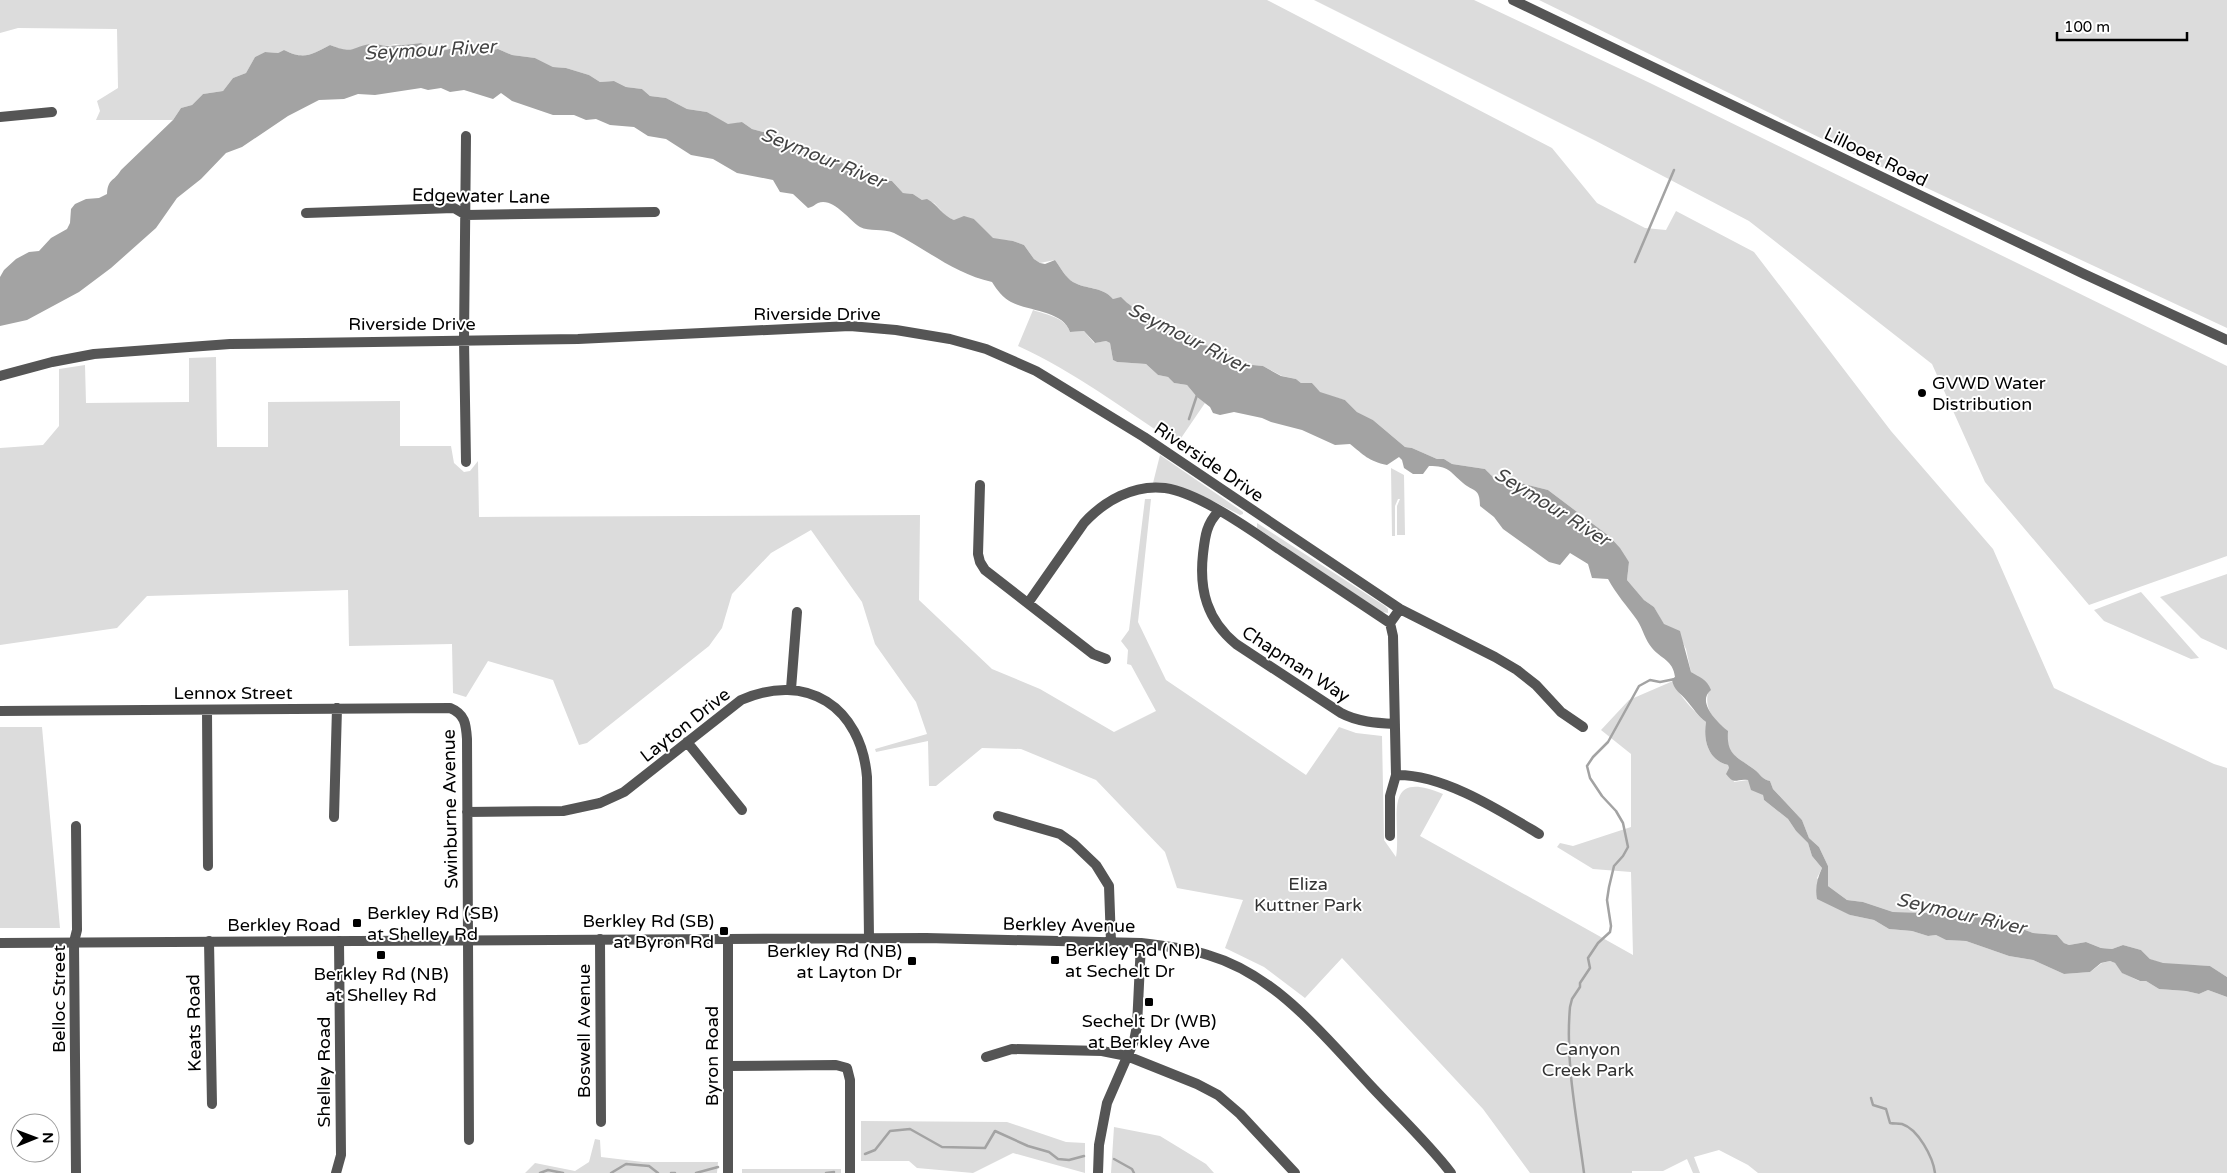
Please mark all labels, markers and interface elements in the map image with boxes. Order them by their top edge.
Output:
scale bar [2057,10,2187,42]
text: 100 m [2064,18,2110,36]
water label: Seymour River [364,35,499,64]
street label: Lillooet Road [1821,122,1931,192]
water label: Seymour River [758,123,891,194]
street label: Edgewater Lane [412,184,550,208]
water label: Seymour River [1124,298,1254,379]
street label: Riverside Drive [753,303,881,325]
street label: Riverside Drive [348,313,476,335]
place label: GVWD Water Distribution [1932,372,2046,415]
marker: GVWD Water Distribution [1916,387,1928,399]
street label: Riverside Drive [1150,417,1268,507]
water label: Seymour River [1490,463,1616,553]
street label: Chapman Way [1238,621,1354,707]
street label: Lennox Street [173,682,293,704]
street label: Layton Drive [636,683,734,767]
street label: Swinburne Avenue [438,729,462,889]
park label: Eliza Kuttner Park [1254,873,1362,916]
water label: Seymour River [1894,888,2030,940]
place label: Berkley Rd (SB) at Shelley Rd [367,902,499,945]
place label: Berkley Rd (SB) at Byron Rd [582,910,714,953]
street label: Berkley Avenue [1003,913,1135,937]
street label: Berkley Road [227,914,341,936]
marker: Berkley Rd (SB) at Shelley Rd [351,917,363,929]
marker: Berkley Rd (SB) at Byron Rd [718,925,730,937]
place label: Berkley Rd (NB) at Sechelt Dr [1065,939,1200,982]
place label: Berkley Rd (NB) at Layton Dr [767,940,902,983]
street label: Belloc Street [48,945,70,1053]
marker: Berkley Rd (NB) at Shelley Rd [375,949,387,961]
marker: Berkley Rd (NB) at Sechelt Dr [1049,954,1061,966]
marker: Berkley Rd (NB) at Layton Dr [906,955,918,967]
place label: Berkley Rd (NB) at Shelley Rd [313,963,449,1006]
street label: Boswell Avenue [573,964,595,1098]
street label: Keats Road [182,974,206,1072]
marker: Sechelt Dr (WB) at Berkley Ave [1143,996,1155,1008]
street label: Byron Road [701,1006,723,1106]
place label: Sechelt Dr (WB) at Berkley Ave [1082,1010,1216,1053]
street label: Shelley Road [313,1017,335,1127]
park label: Canyon Creek Park [1542,1038,1634,1081]
north arrow [10,1113,60,1163]
text: N [39,1132,56,1144]

